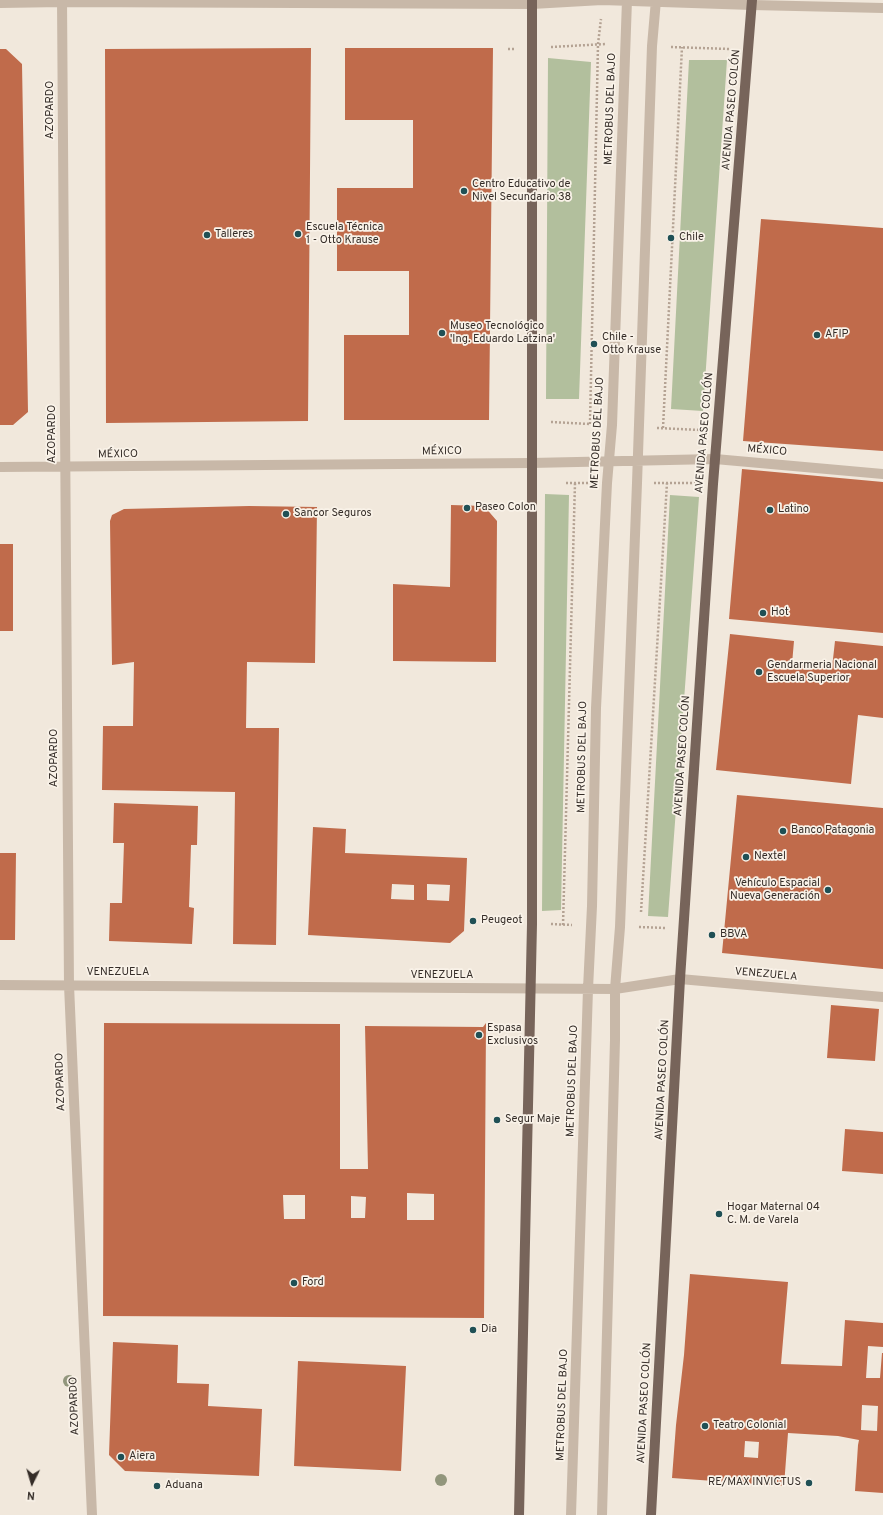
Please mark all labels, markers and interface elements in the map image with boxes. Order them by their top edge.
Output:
street label: AVENIDA PASEO COLÓN [720,49,744,171]
street label: METROBUS DEL BAJO [602,53,620,165]
street label: AZOPARDO [44,81,58,139]
place label: Centro Educativo de Nivel Secundario 38 [472,178,571,204]
marker: Centro Educativo de Nivel Secundario 38 [459,186,469,196]
place label: Escuela Técnica 1 - Otto Krause [306,221,383,247]
place label: Talleres [215,228,253,242]
marker: Escuela Técnica 1 - Otto Krause [293,229,303,239]
marker: Talleres [202,230,212,240]
place label: Chile [679,231,704,245]
marker: Chile [666,233,676,243]
place label: Museo Tecnológico 'Ing. Eduardo Latzina' [450,320,555,346]
marker: Museo Tecnológico 'Ing. Eduardo Latzina' [437,328,447,338]
place label: AFIP [825,328,848,342]
marker: AFIP [812,330,822,340]
place label: Chile - Otto Krause [602,331,661,357]
marker: Chile - Otto Krause [589,339,599,349]
street label: AVENIDA PASEO COLÓN [693,372,717,494]
street label: METROBUS DEL BAJO [588,377,608,489]
street label: AZOPARDO [46,405,60,463]
street label: MÉXICO [747,443,787,459]
street label: MÉXICO [422,445,462,459]
street label: MÉXICO [98,448,138,462]
place label: Paseo Colon [475,501,536,515]
marker: Paseo Colon [462,503,472,513]
place label: Latino [778,503,809,517]
marker: Latino [765,505,775,515]
place label: Sancor Seguros [294,507,372,521]
marker: Sancor Seguros [281,509,291,519]
place label: Hot [771,606,789,620]
marker: Hot [758,608,768,618]
place label: Gendarmeria Nacional Escuela Superior [767,659,877,685]
marker: Gendarmeria Nacional Escuela Superior [754,667,764,677]
street label: AVENIDA PASEO COLÓN [672,695,694,817]
street label: METROBUS DEL BAJO [575,701,591,813]
street label: AZOPARDO [48,729,62,787]
place label: Banco Patagonia [791,824,874,838]
marker: Banco Patagonia [778,826,788,836]
place label: Nextel [754,850,786,864]
marker: Nextel [741,852,751,862]
place label: Vehículo Espacial Nueva Generación [730,877,820,903]
marker: Vehículo Espacial Nueva Generación [823,885,833,895]
place label: Peugeot [481,914,522,928]
marker: Peugeot [468,916,478,926]
place label: BBVA [720,928,747,942]
marker: BBVA [707,930,717,940]
street label: VENEZUELA [87,966,149,980]
street label: VENEZUELA [734,966,798,984]
street label: VENEZUELA [411,969,473,983]
street label: AVENIDA PASEO COLÓN [653,1019,673,1141]
place label: Espasa Exclusivos [487,1022,538,1048]
street label: METROBUS DEL BAJO [564,1025,582,1137]
marker: Espasa Exclusivos [474,1030,484,1040]
street label: AZOPARDO [53,1053,69,1111]
place label: Segur Maje [505,1113,560,1127]
marker: Segur Maje [492,1115,502,1125]
place label: Hogar Maternal 04 C. M. de Varela [727,1201,820,1227]
marker: Hogar Maternal 04 C. M. de Varela [714,1209,724,1219]
place label: Ford [302,1276,324,1290]
marker: Ford [289,1278,299,1288]
place label: Dia [481,1323,497,1337]
marker: Dia [468,1325,478,1335]
street label: AVENIDA PASEO COLÓN [635,1342,655,1464]
street label: METROBUS DEL BAJO [554,1349,572,1461]
street label: AZOPARDO [67,1377,83,1435]
place label: Teatro Colonial [713,1419,786,1433]
marker: Teatro Colonial [700,1421,710,1431]
place label: Aiera [129,1450,155,1464]
marker: Aiera [116,1452,126,1462]
north arrow [12,1463,52,1503]
place label: RE/MAX INVICTUS [708,1476,801,1490]
marker: RE/MAX INVICTUS [804,1478,814,1488]
place label: Aduana [165,1479,203,1493]
marker: Aduana [152,1481,162,1491]
text: N [26,1488,36,1502]

